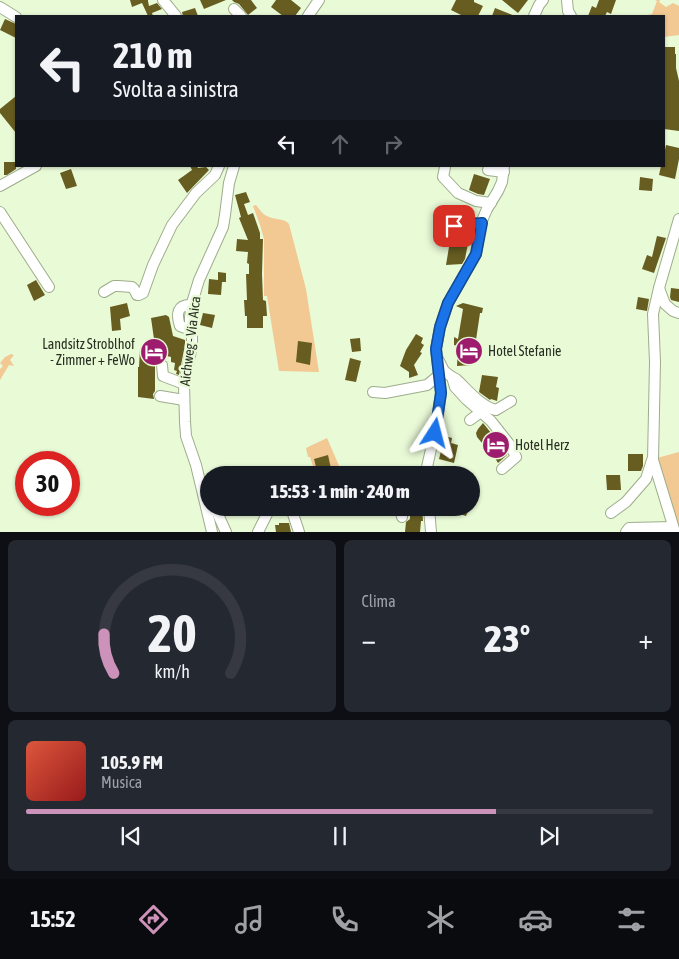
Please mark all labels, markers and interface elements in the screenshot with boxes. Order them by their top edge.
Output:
icon: left [30,35,95,100]
text: 210 m [113,35,192,75]
text: Svolta a sinistra [113,76,239,102]
icon: left [273,130,301,158]
icon: ahead [326,130,354,158]
icon: right [379,130,407,158]
pin [433,205,475,247]
icon: arrive [440,212,468,240]
street label: Aichweg - Via Aica [177,295,203,387]
place label: Landsitz Stroblhof - Zimmer + FeWo [42,336,135,368]
hotel icon: Hotel Stefanie [454,336,484,366]
hotel icon: Landsitz Stroblhof - Zimmer + FeWo [139,337,169,367]
place label: Hotel Stefanie [488,343,561,359]
position arrow [408,406,460,458]
hotel icon: Hotel Herz [481,430,511,460]
place label: Hotel Herz [515,437,569,453]
speed limit sign: 30 [15,451,80,516]
text: 15:53 · 1 min · 240 m [270,480,410,502]
text: Clima [362,592,396,610]
text: 20 [147,603,196,663]
text: 23° [484,617,530,660]
text: − [362,623,376,655]
text: + [638,623,653,655]
text: km/h [154,661,189,682]
text: 105.9 FM [101,751,163,773]
text: Musica [101,773,142,791]
icon: previous [117,822,145,850]
icon: pause [326,822,354,850]
icon: next [535,822,563,850]
icon: directions [136,902,171,937]
icon: music [232,902,267,937]
icon: phone [327,902,362,937]
icon: climate [423,902,458,937]
icon: car [518,902,553,937]
icon: filters [614,902,649,937]
text: 15:52 [30,906,76,932]

